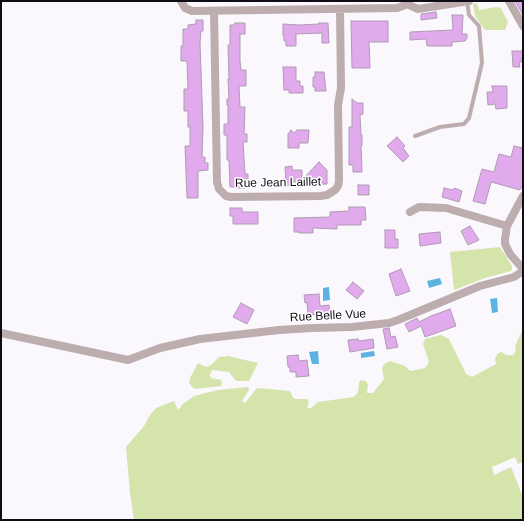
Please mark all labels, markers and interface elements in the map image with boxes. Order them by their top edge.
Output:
street label: Rue Jean Laillet [235,175,321,191]
street label: Rue Belle Vue [290,307,366,325]

